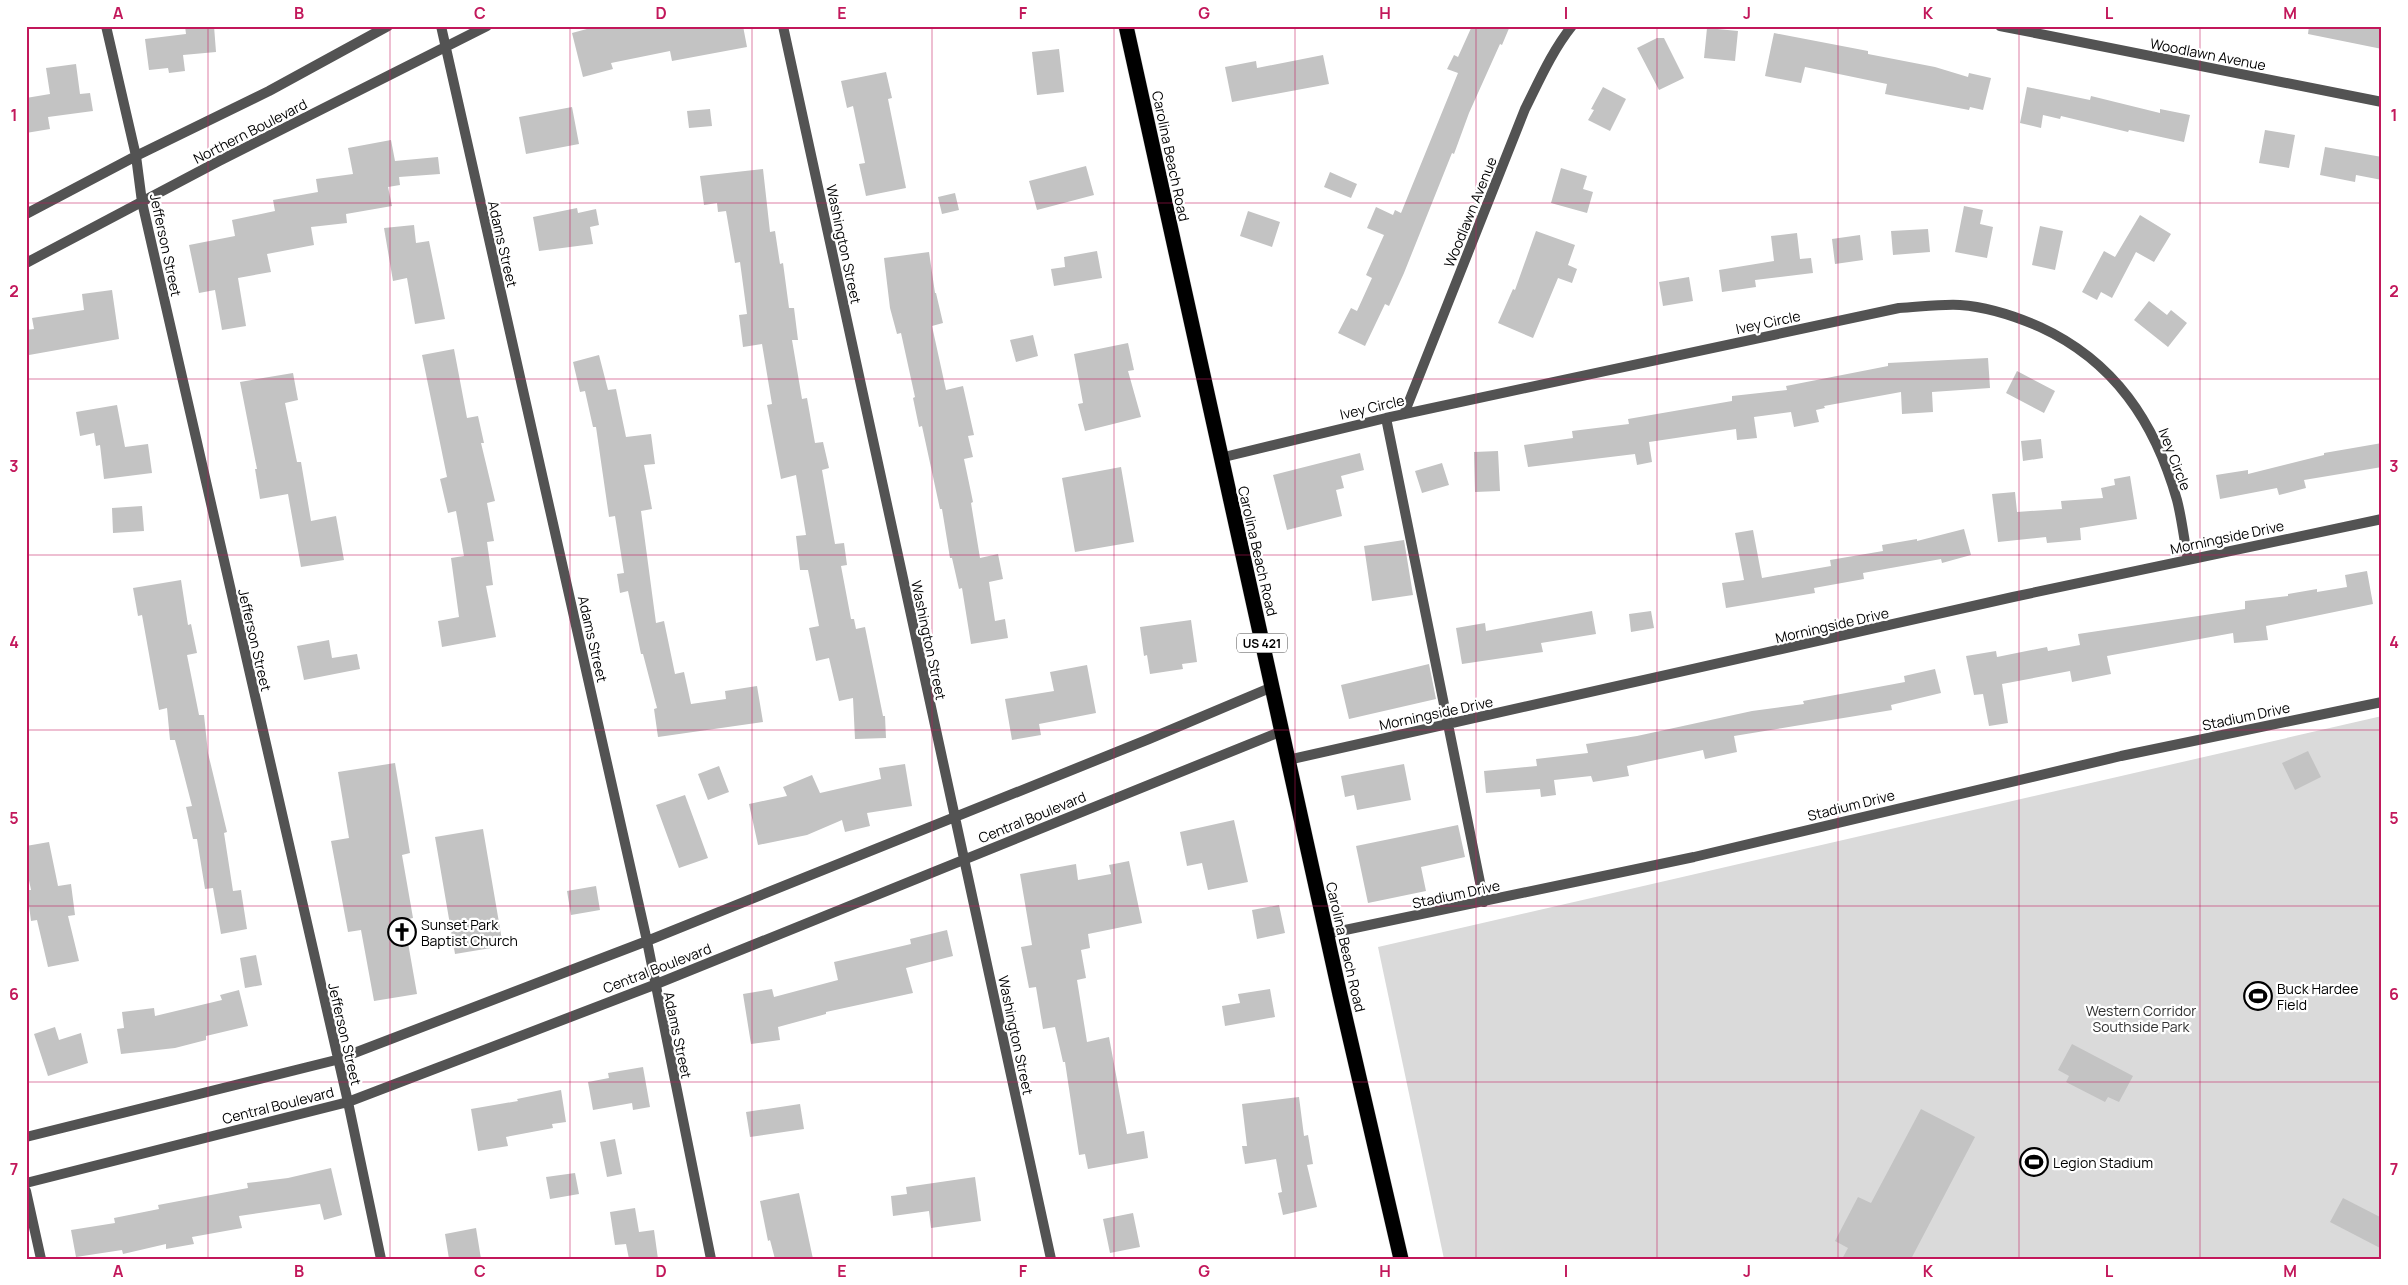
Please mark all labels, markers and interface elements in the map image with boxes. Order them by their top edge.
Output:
text: A [113,2,124,24]
text: B [294,2,304,24]
text: C [474,2,486,24]
text: D [655,2,667,24]
text: E [837,2,847,24]
text: F [1019,2,1028,24]
text: G [1198,2,1210,24]
text: H [1379,2,1391,24]
text: I [1564,2,1568,24]
text: J [1743,2,1751,24]
text: K [1923,2,1934,24]
text: L [2105,2,2114,24]
text: M [2283,2,2297,24]
street label: Woodlawn Avenue [2148,33,2268,75]
street label: Carolina Beach Road [1148,89,1194,223]
street label: Northern Boulevard [190,94,310,168]
text: 1 [10,104,18,126]
text: 1 [2390,104,2398,126]
street label: Woodlawn Avenue [1439,154,1501,270]
street label: Washington Street [822,183,866,306]
street label: Jefferson Street [146,192,186,298]
street label: Adams Street [484,199,522,289]
text: 2 [9,280,19,302]
text: 2 [2389,280,2399,302]
street label: Ivey Circle [1734,306,1802,338]
street label: Ivey Circle [1338,390,1406,424]
street label: Ivey Circle [2154,425,2196,493]
text: 3 [9,455,19,477]
text: 3 [2389,455,2399,477]
street label: Carolina Beach Road [1234,484,1282,618]
street label: Morningside Drive [2168,516,2286,558]
street label: Washington Street [907,579,951,702]
street label: Jefferson Street [234,587,276,693]
street label: Adams Street [574,594,612,684]
street label: Morningside Drive [1773,603,1891,647]
text: 4 [9,631,19,653]
text: 4 [2389,631,2399,653]
road number: US 421 [1237,634,1287,652]
street label: Morningside Drive [1377,692,1495,734]
street label: Stadium Drive [2200,697,2292,735]
street label: Stadium Drive [1805,785,1897,825]
street label: Central Boulevard [975,787,1089,847]
text: 5 [9,807,19,829]
text: 5 [2389,807,2399,829]
street label: Stadium Drive [1410,875,1502,913]
street label: Carolina Beach Road [1322,880,1370,1014]
place label: Sunset Park Baptist Church [421,915,518,950]
church icon: Sunset Park Baptist Church [387,917,417,947]
street label: Central Boulevard [600,939,714,997]
street label: Washington Street [994,974,1038,1097]
place label: Buck Hardee Field [2277,979,2358,1014]
street label: Jefferson Street [324,981,366,1087]
sports icon: Buck Hardee Field [2243,981,2273,1011]
text: 6 [9,983,19,1005]
text: 6 [2389,983,2399,1005]
street label: Adams Street [660,990,697,1080]
park label: Western Corridor Southside Park [2086,1001,2196,1036]
street label: Central Boulevard [220,1082,336,1128]
sports icon: Legion Stadium [2019,1147,2049,1177]
place label: Legion Stadium [2053,1153,2153,1172]
text: 7 [10,1158,18,1180]
text: 7 [2390,1158,2398,1180]
text: A [113,1260,124,1282]
text: B [294,1260,304,1282]
text: C [474,1260,486,1282]
text: D [655,1260,667,1282]
text: E [837,1260,847,1282]
text: F [1019,1260,1028,1282]
text: G [1198,1260,1210,1282]
text: H [1379,1260,1391,1282]
text: I [1564,1260,1568,1282]
text: J [1743,1260,1751,1282]
text: K [1923,1260,1934,1282]
text: L [2105,1260,2114,1282]
text: M [2283,1260,2297,1282]

